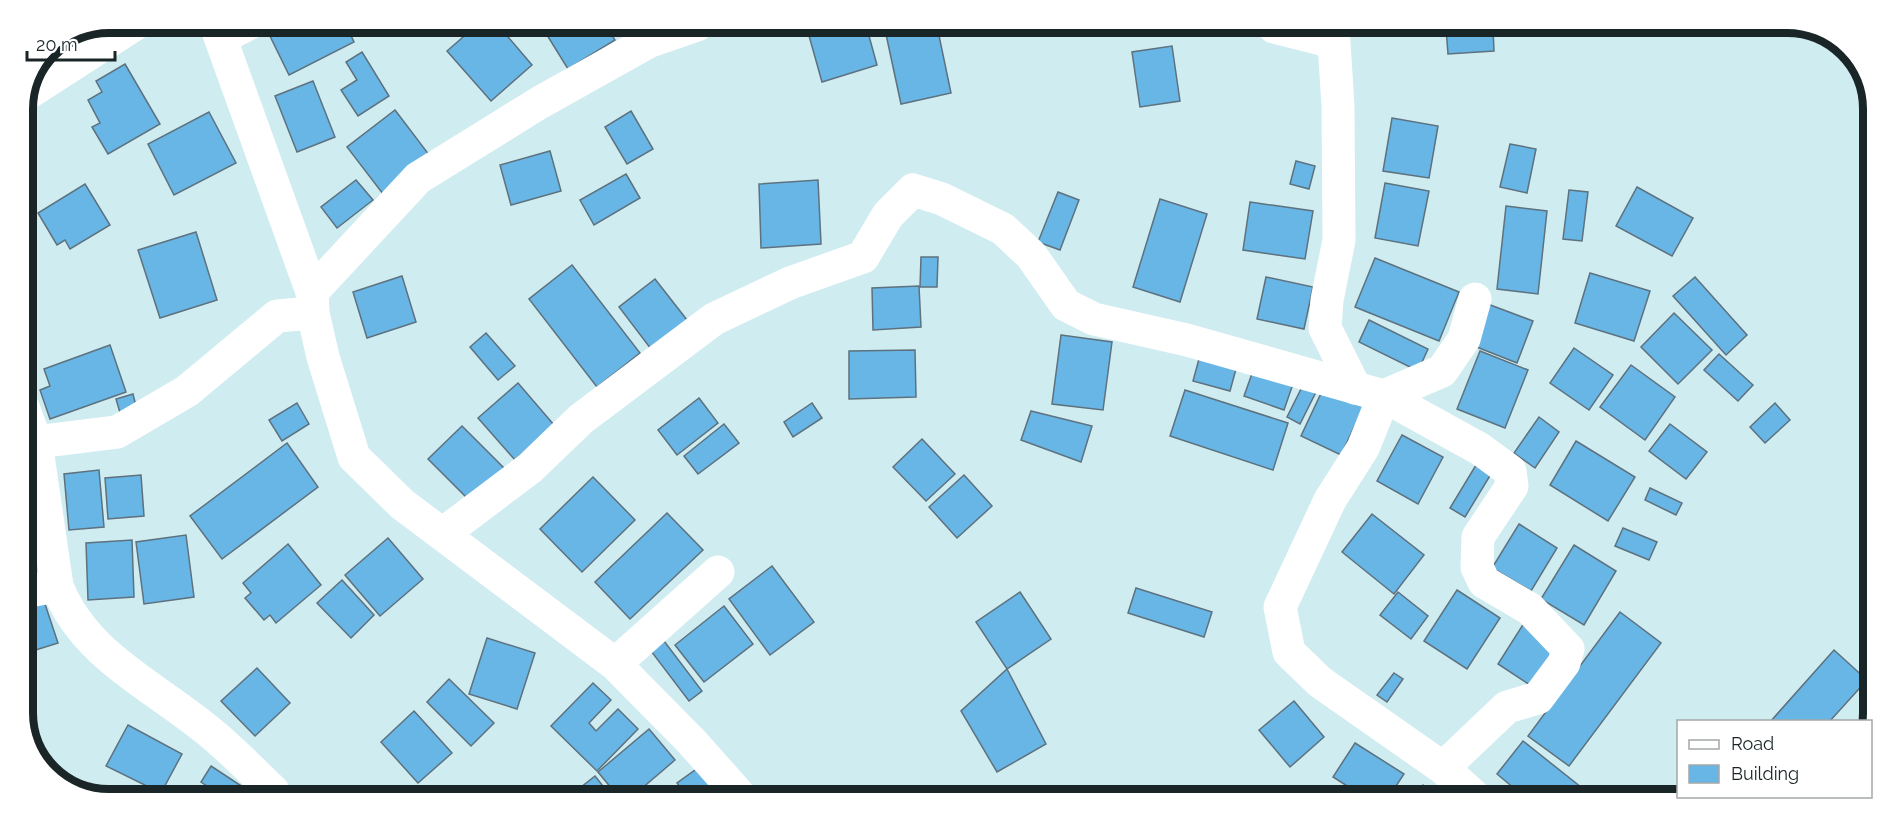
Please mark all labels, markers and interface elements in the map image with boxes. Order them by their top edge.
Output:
scale bar [27,24,116,62]
text: 20 m [36,34,78,55]
legend [1677,720,1872,798]
text: Road [1731,733,1774,754]
text: Building [1731,763,1799,784]

